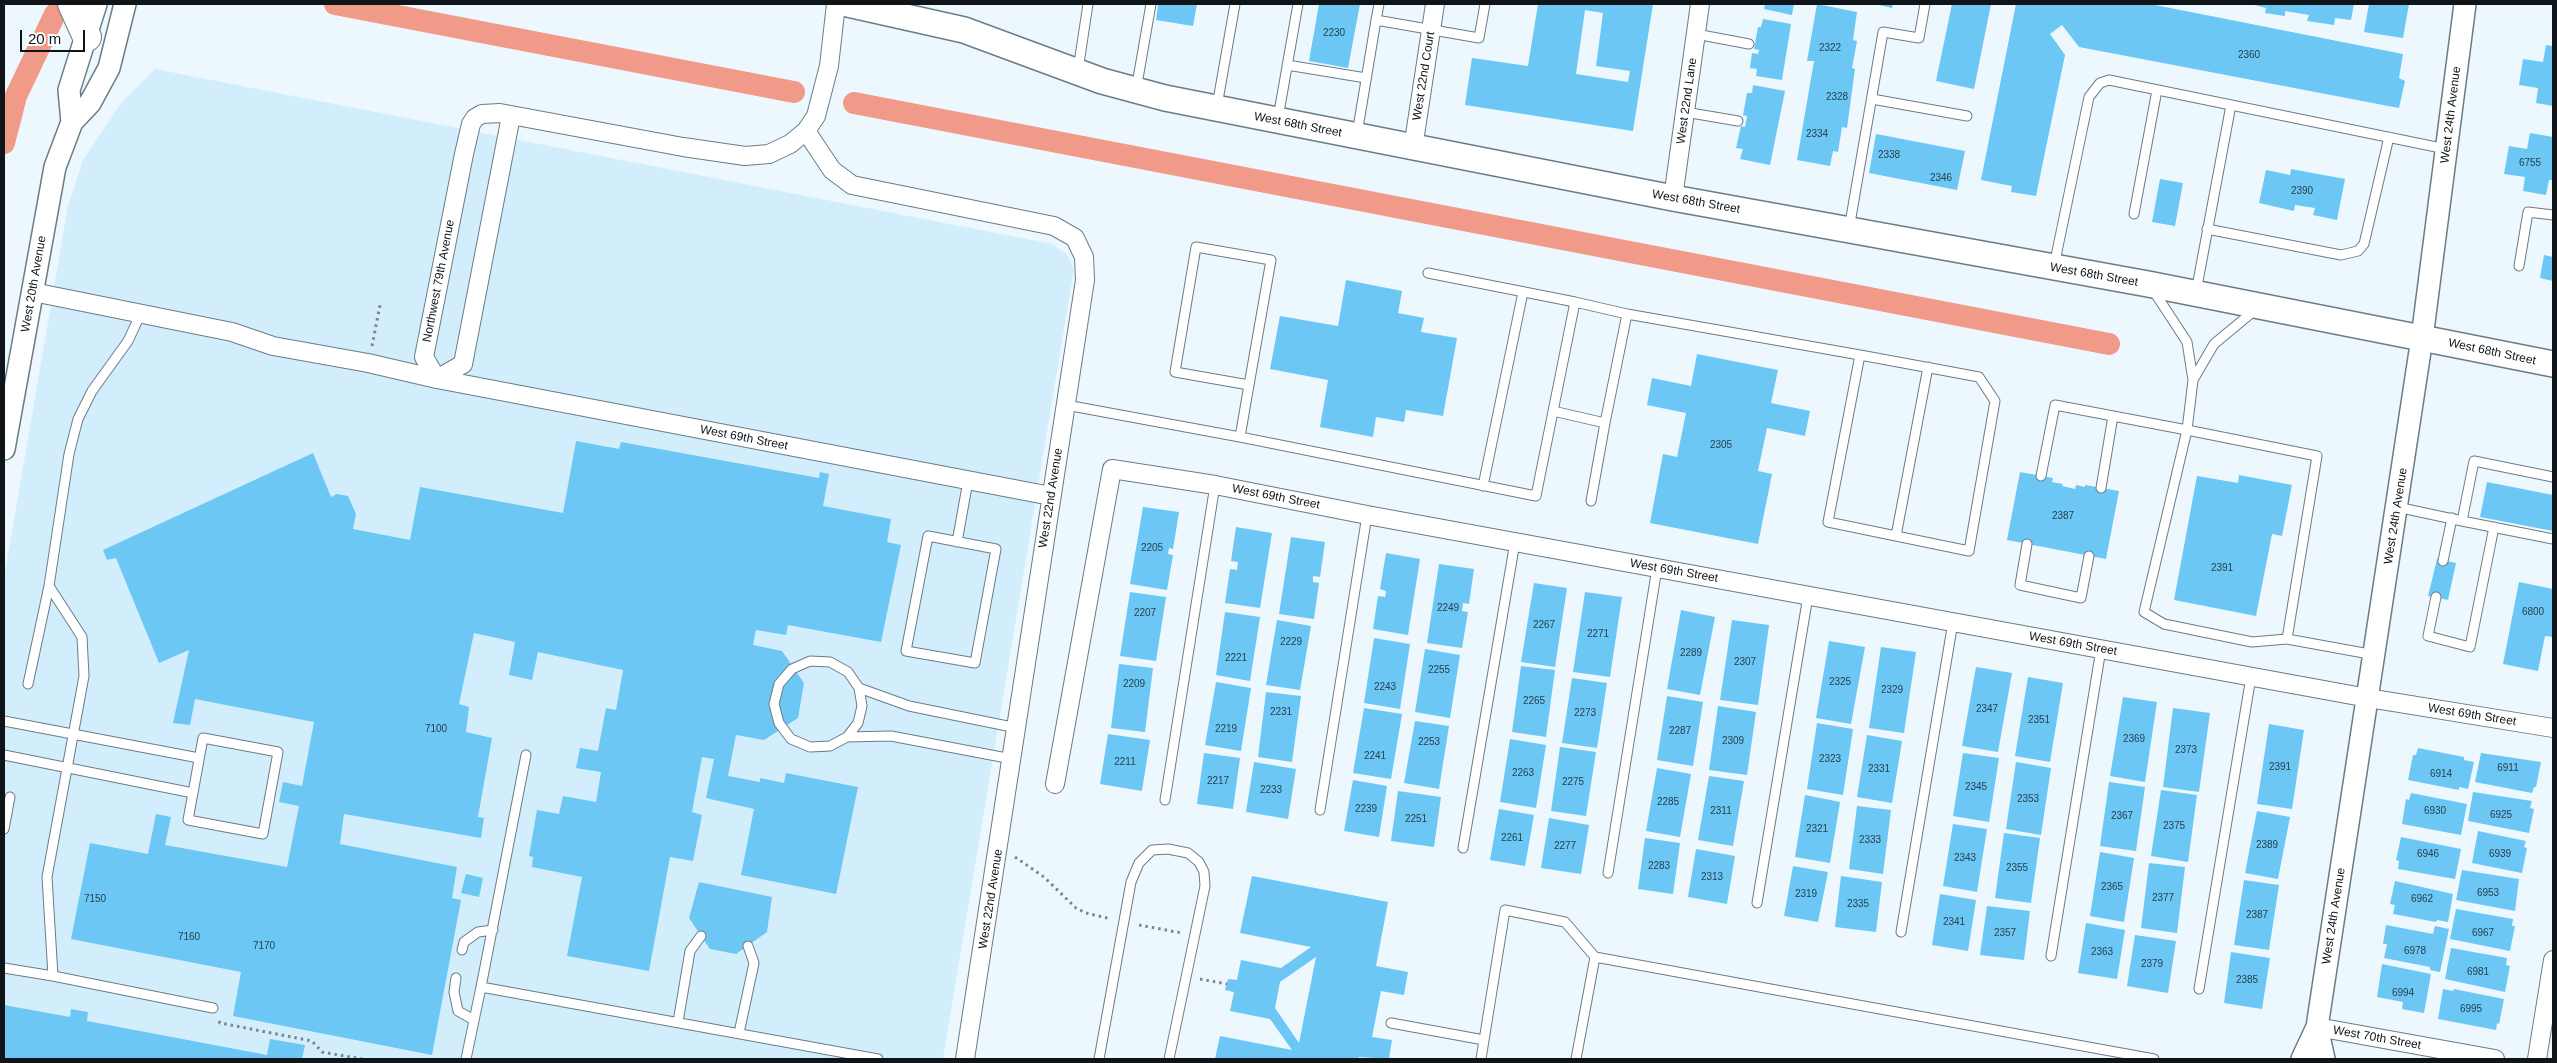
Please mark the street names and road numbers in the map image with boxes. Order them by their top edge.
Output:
street label: West 22nd Court [1410,31,1438,121]
street label: West 22nd Lane [1674,57,1700,145]
street label: West 24th Avenue [2438,66,2464,164]
street label: West 68th Street [1253,109,1343,141]
street label: West 68th Street [1651,187,1741,217]
street label: Northwest 79th Avenue [420,219,458,343]
street label: West 20th Avenue [18,235,50,333]
street label: West 68th Street [2049,260,2139,290]
street label: West 68th Street [2447,336,2537,368]
street label: West 69th Street [699,422,789,454]
street label: West 22nd Avenue [1036,447,1066,549]
street label: West 24th Avenue [2381,467,2411,565]
street label: West 69th Street [1231,481,1321,513]
street label: West 69th Street [1629,556,1719,586]
street label: West 69th Street [2028,629,2118,659]
street label: West 69th Street [2427,701,2517,729]
street label: West 22nd Avenue [976,848,1006,950]
street label: West 24th Avenue [2319,867,2349,965]
street label: West 70th Street [2332,1023,2422,1053]

